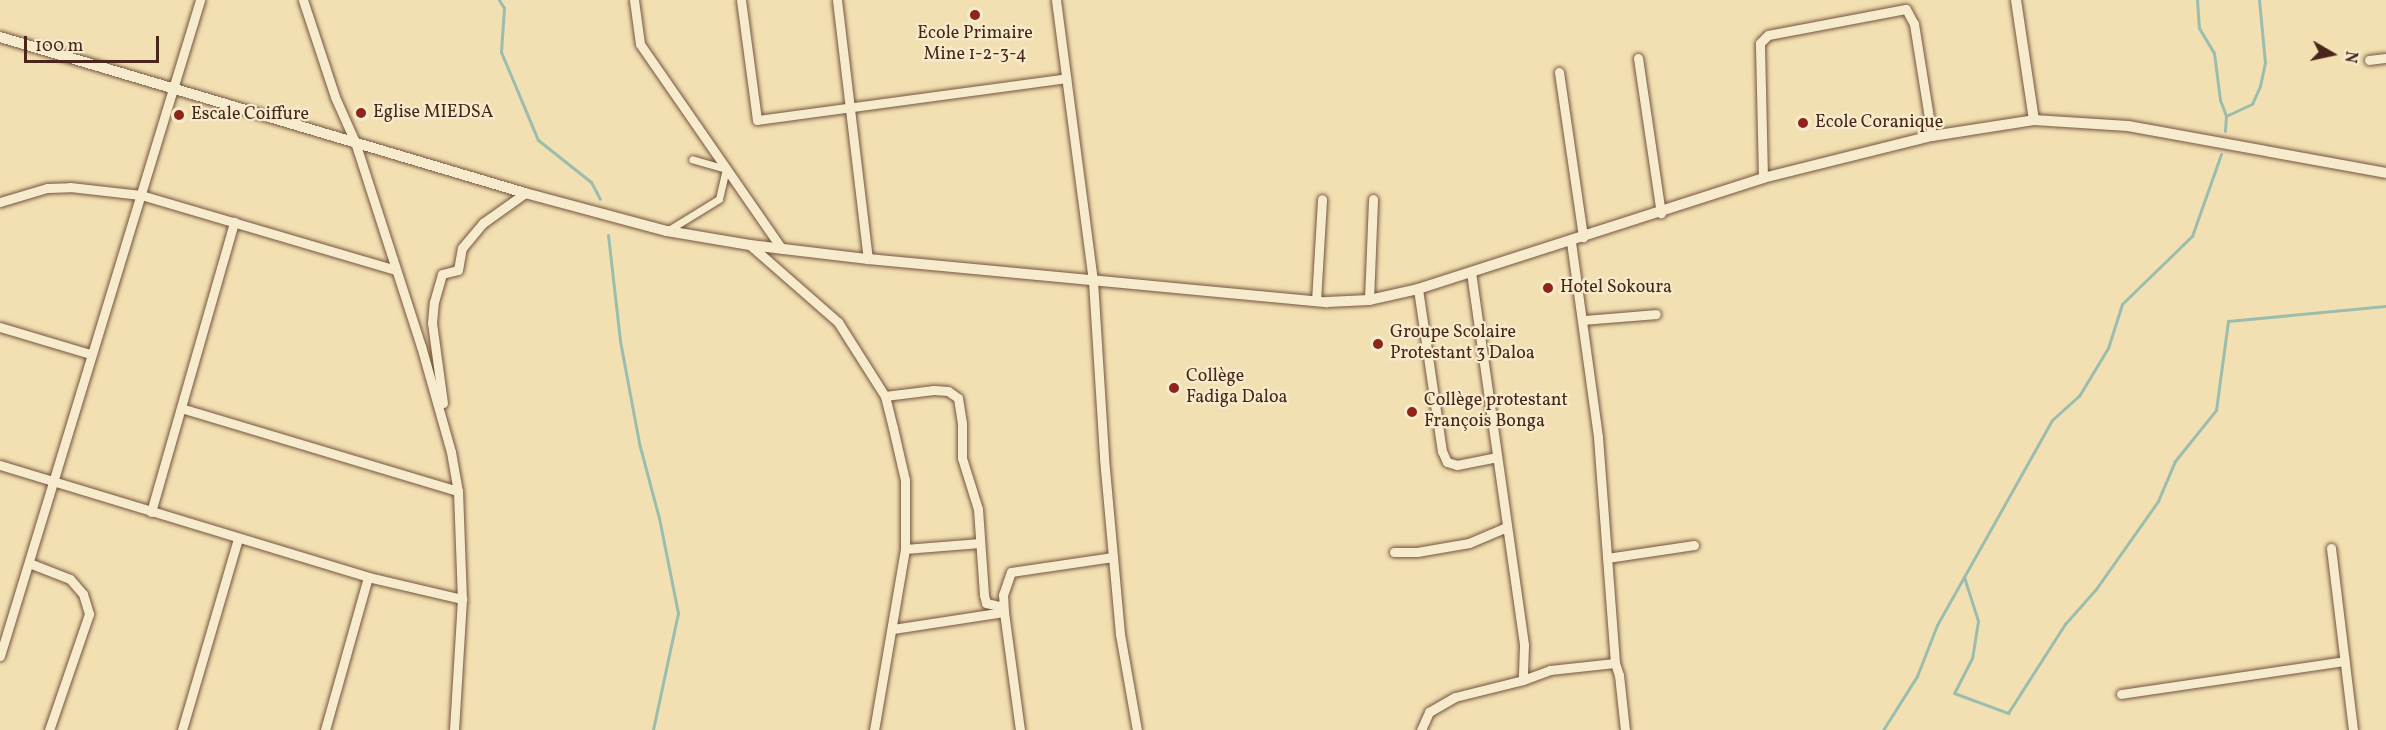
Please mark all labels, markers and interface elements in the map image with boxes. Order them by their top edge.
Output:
marker: Ecole Primaire Mine 1-2-3-4 [968,8,982,22]
scale bar [27,24,162,62]
place label: Ecole Primaire Mine 1-2-3-4 [917,24,1033,66]
north arrow [2302,24,2362,84]
text: 100 m [35,34,84,59]
text: N [2338,49,2362,64]
place label: Eglise MIEDSA [373,102,493,124]
place label: Escale Coiffure [191,104,309,126]
marker: Eglise MIEDSA [354,106,368,120]
marker: Escale Coiffure [172,108,186,122]
place label: Ecole Coranique [1815,112,1943,134]
marker: Ecole Coranique [1796,116,1810,130]
place label: Hotel Sokoura [1560,277,1672,299]
marker: Hotel Sokoura [1541,281,1555,295]
place label: Groupe Scolaire Protestant 3 Daloa [1390,323,1535,366]
marker: Groupe Scolaire Protestant 3 Daloa [1371,337,1385,351]
place label: Collège Fadiga Daloa [1186,367,1288,410]
marker: Collège Fadiga Daloa [1167,381,1181,395]
place label: Collège protestant François Bonga [1424,391,1568,434]
marker: Collège protestant François Bonga [1405,405,1419,419]

